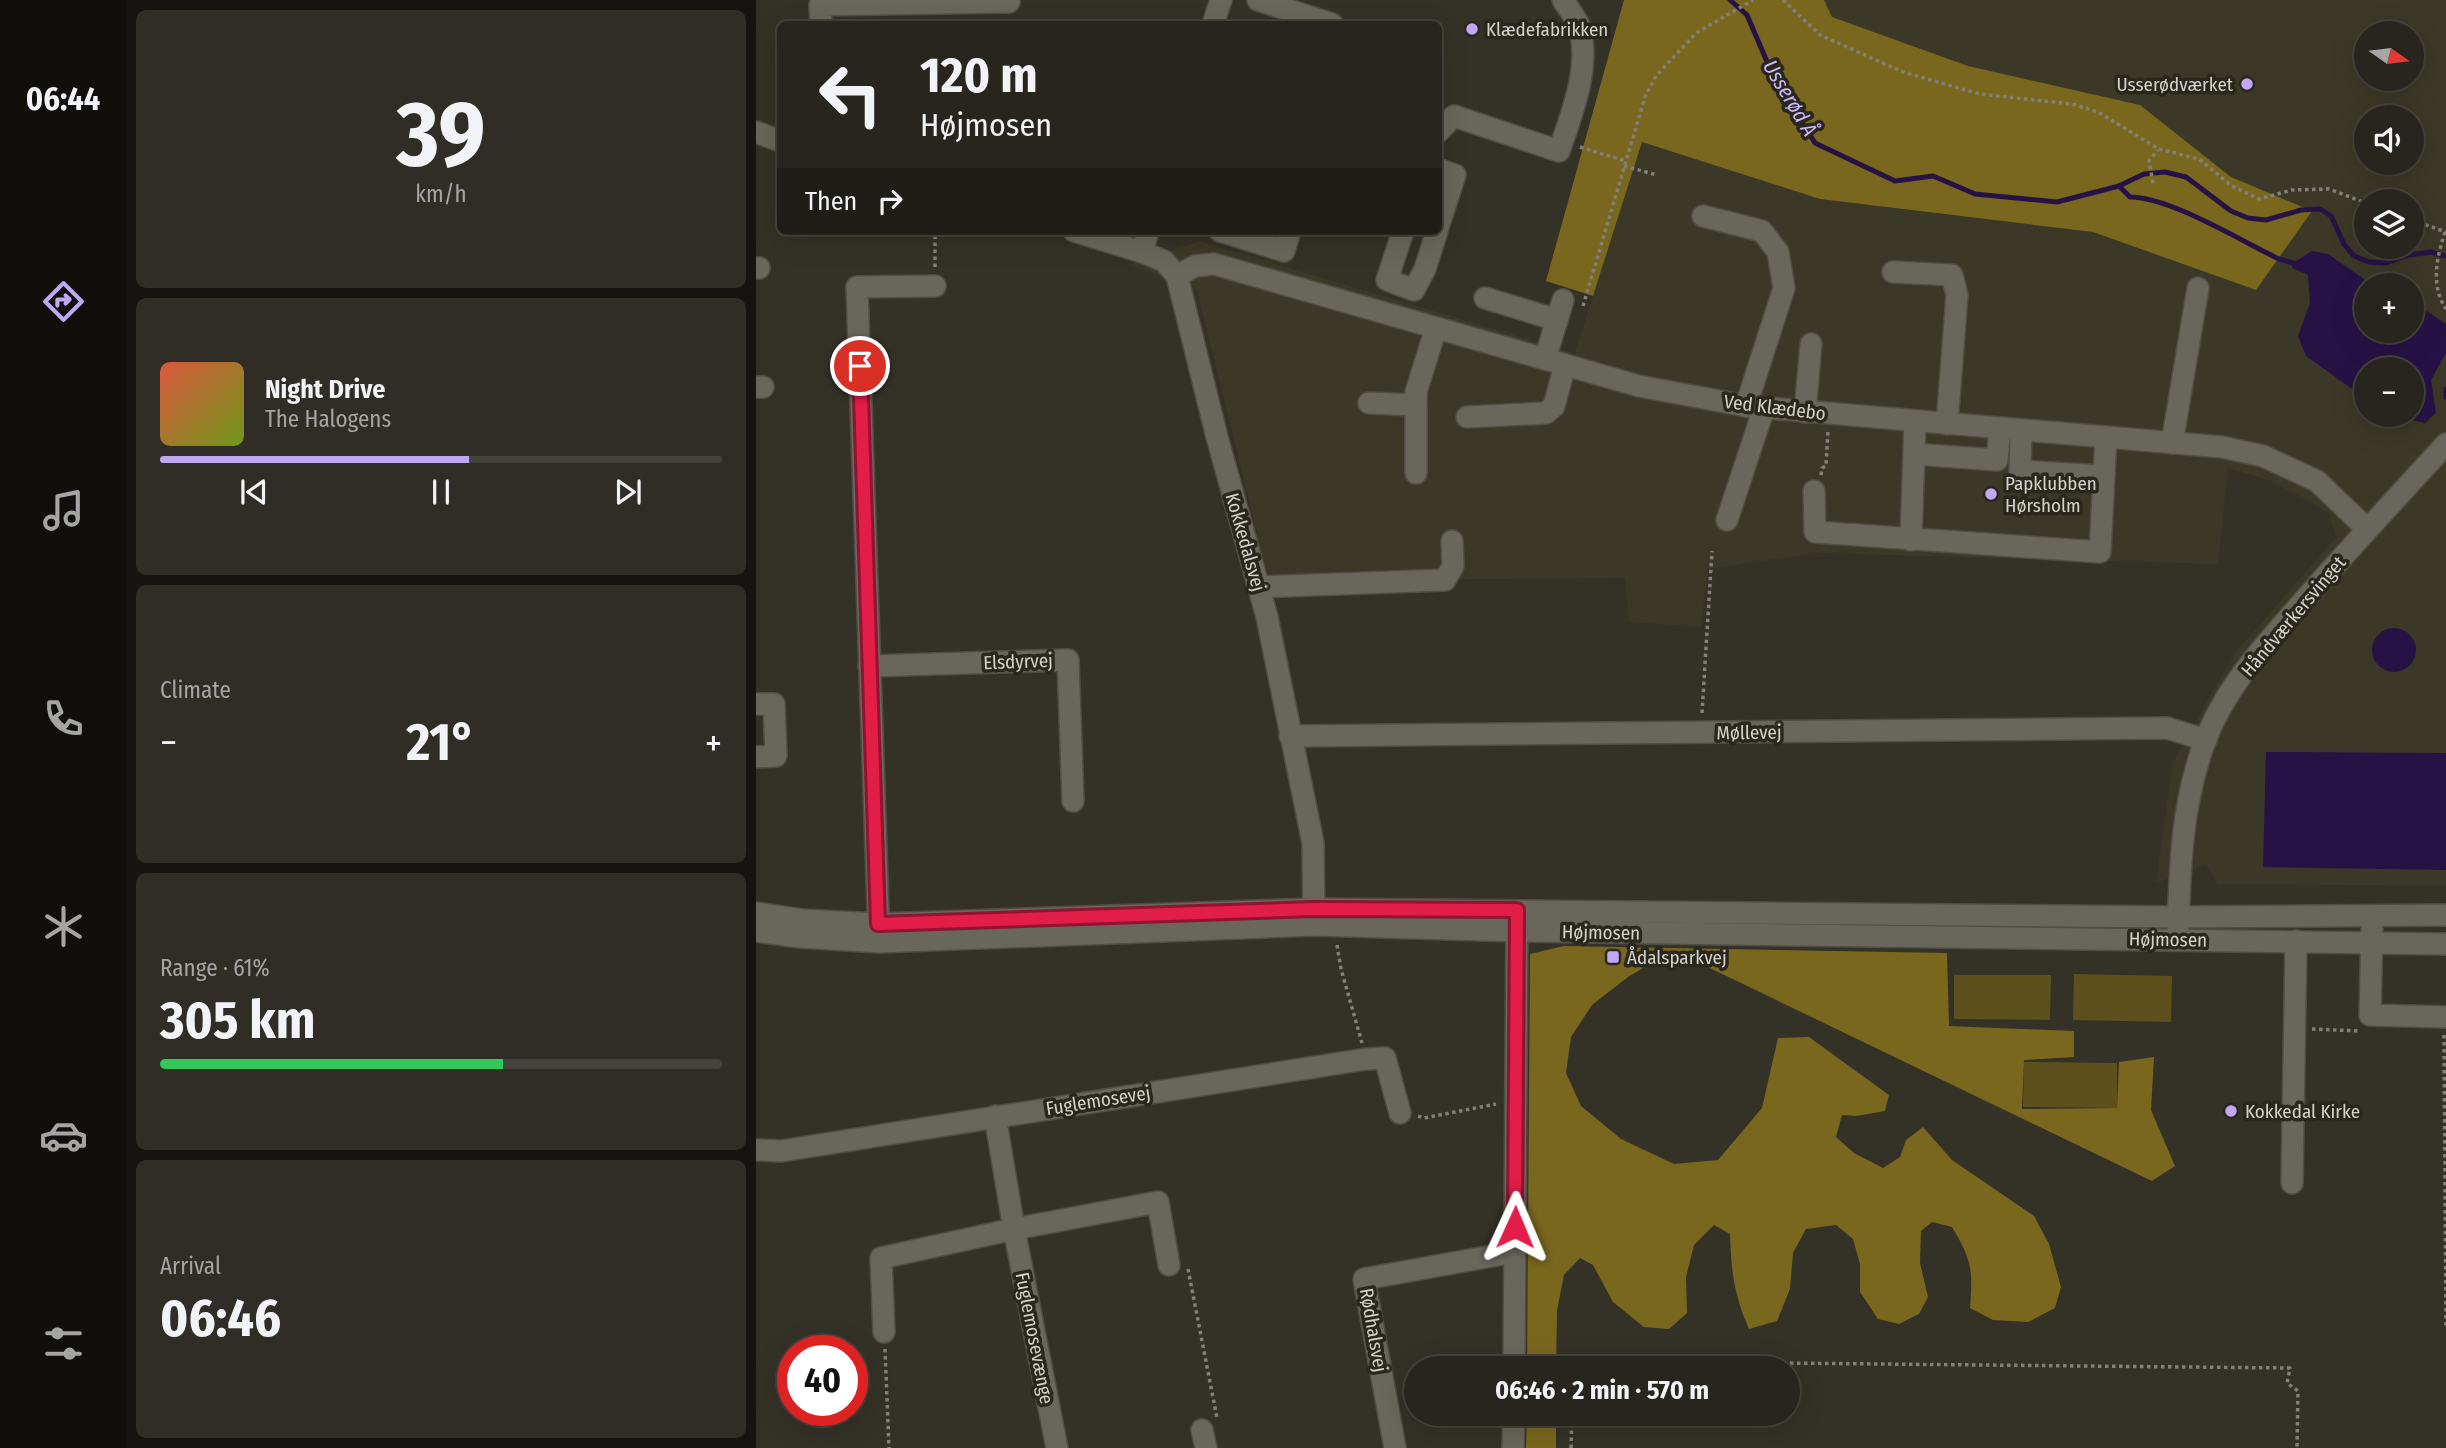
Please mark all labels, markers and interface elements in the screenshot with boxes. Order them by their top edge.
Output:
place label: Klædefabrikken [1486,18,1608,41]
marker: Klædefabrikken [1464,21,1480,37]
north arrow [2354,21,2424,91]
map controls [2354,21,2424,427]
text: 120 m [920,46,1038,105]
icon: left [805,49,896,140]
water label: Usserød Å [1757,55,1823,141]
place label: Usserødværket [2117,73,2234,96]
marker: Usserødværket [2239,76,2255,92]
text: 06:44 [26,80,100,118]
text: 39 [396,80,486,189]
button: sound [2354,105,2424,175]
text: Højmosen [920,106,1052,144]
text: km/h [415,180,467,208]
icon: right [871,182,909,220]
text: Then [805,186,857,217]
button: layers [2354,189,2424,259]
button: + [2354,273,2424,343]
icon: directions [39,277,88,326]
pin [830,336,890,396]
icon: arrive [841,347,879,385]
button: − [2354,357,2424,427]
text: Night Drive [265,374,385,405]
street label: Ved Klædebo [1723,390,1827,425]
text: The Halogens [265,405,391,433]
place label: Papklubben Hørsholm [2005,472,2097,517]
icon: previous [235,473,273,511]
icon: pause [422,473,460,511]
icon: next [609,473,647,511]
icon: music [39,486,88,535]
marker: Papklubben Hørsholm [1983,486,1999,502]
street label: Kokkedalsvej [1220,490,1271,594]
street label: Håndværkersvinget [2236,551,2351,681]
street label: Elsdyrvej [983,649,1053,674]
text: Climate [160,676,231,704]
icon: phone [39,694,88,743]
text: 21° [406,711,476,774]
text: − [160,720,177,766]
text: + [705,720,722,766]
street label: Møllevej [1716,720,1782,745]
icon: climate [39,902,88,951]
street label: Højmosen [1562,920,1640,945]
street label: Højmosen [2129,927,2207,952]
place label: Ådalsparkvej [1627,946,1727,969]
marker: Ådalsparkvej [1605,949,1621,965]
text: Range · 61% [160,954,270,982]
text: 305 km [160,989,315,1052]
street label: Fuglemosevej [1044,1081,1152,1120]
place label: Kokkedal Kirke [2245,1100,2360,1123]
marker: Kokkedal Kirke [2223,1103,2239,1119]
icon: car [39,1111,88,1160]
position arrow [1478,1190,1552,1264]
text: Arrival [160,1252,221,1280]
street label: Fuglemosevænge [1010,1270,1059,1406]
street label: Rødhalsvej [1355,1286,1392,1374]
text: 06:46 [160,1287,281,1350]
icon: filters [39,1319,88,1368]
speed limit sign: 40 [777,1335,868,1426]
text: 06:46 · 2 min · 570 m [1495,1375,1709,1406]

